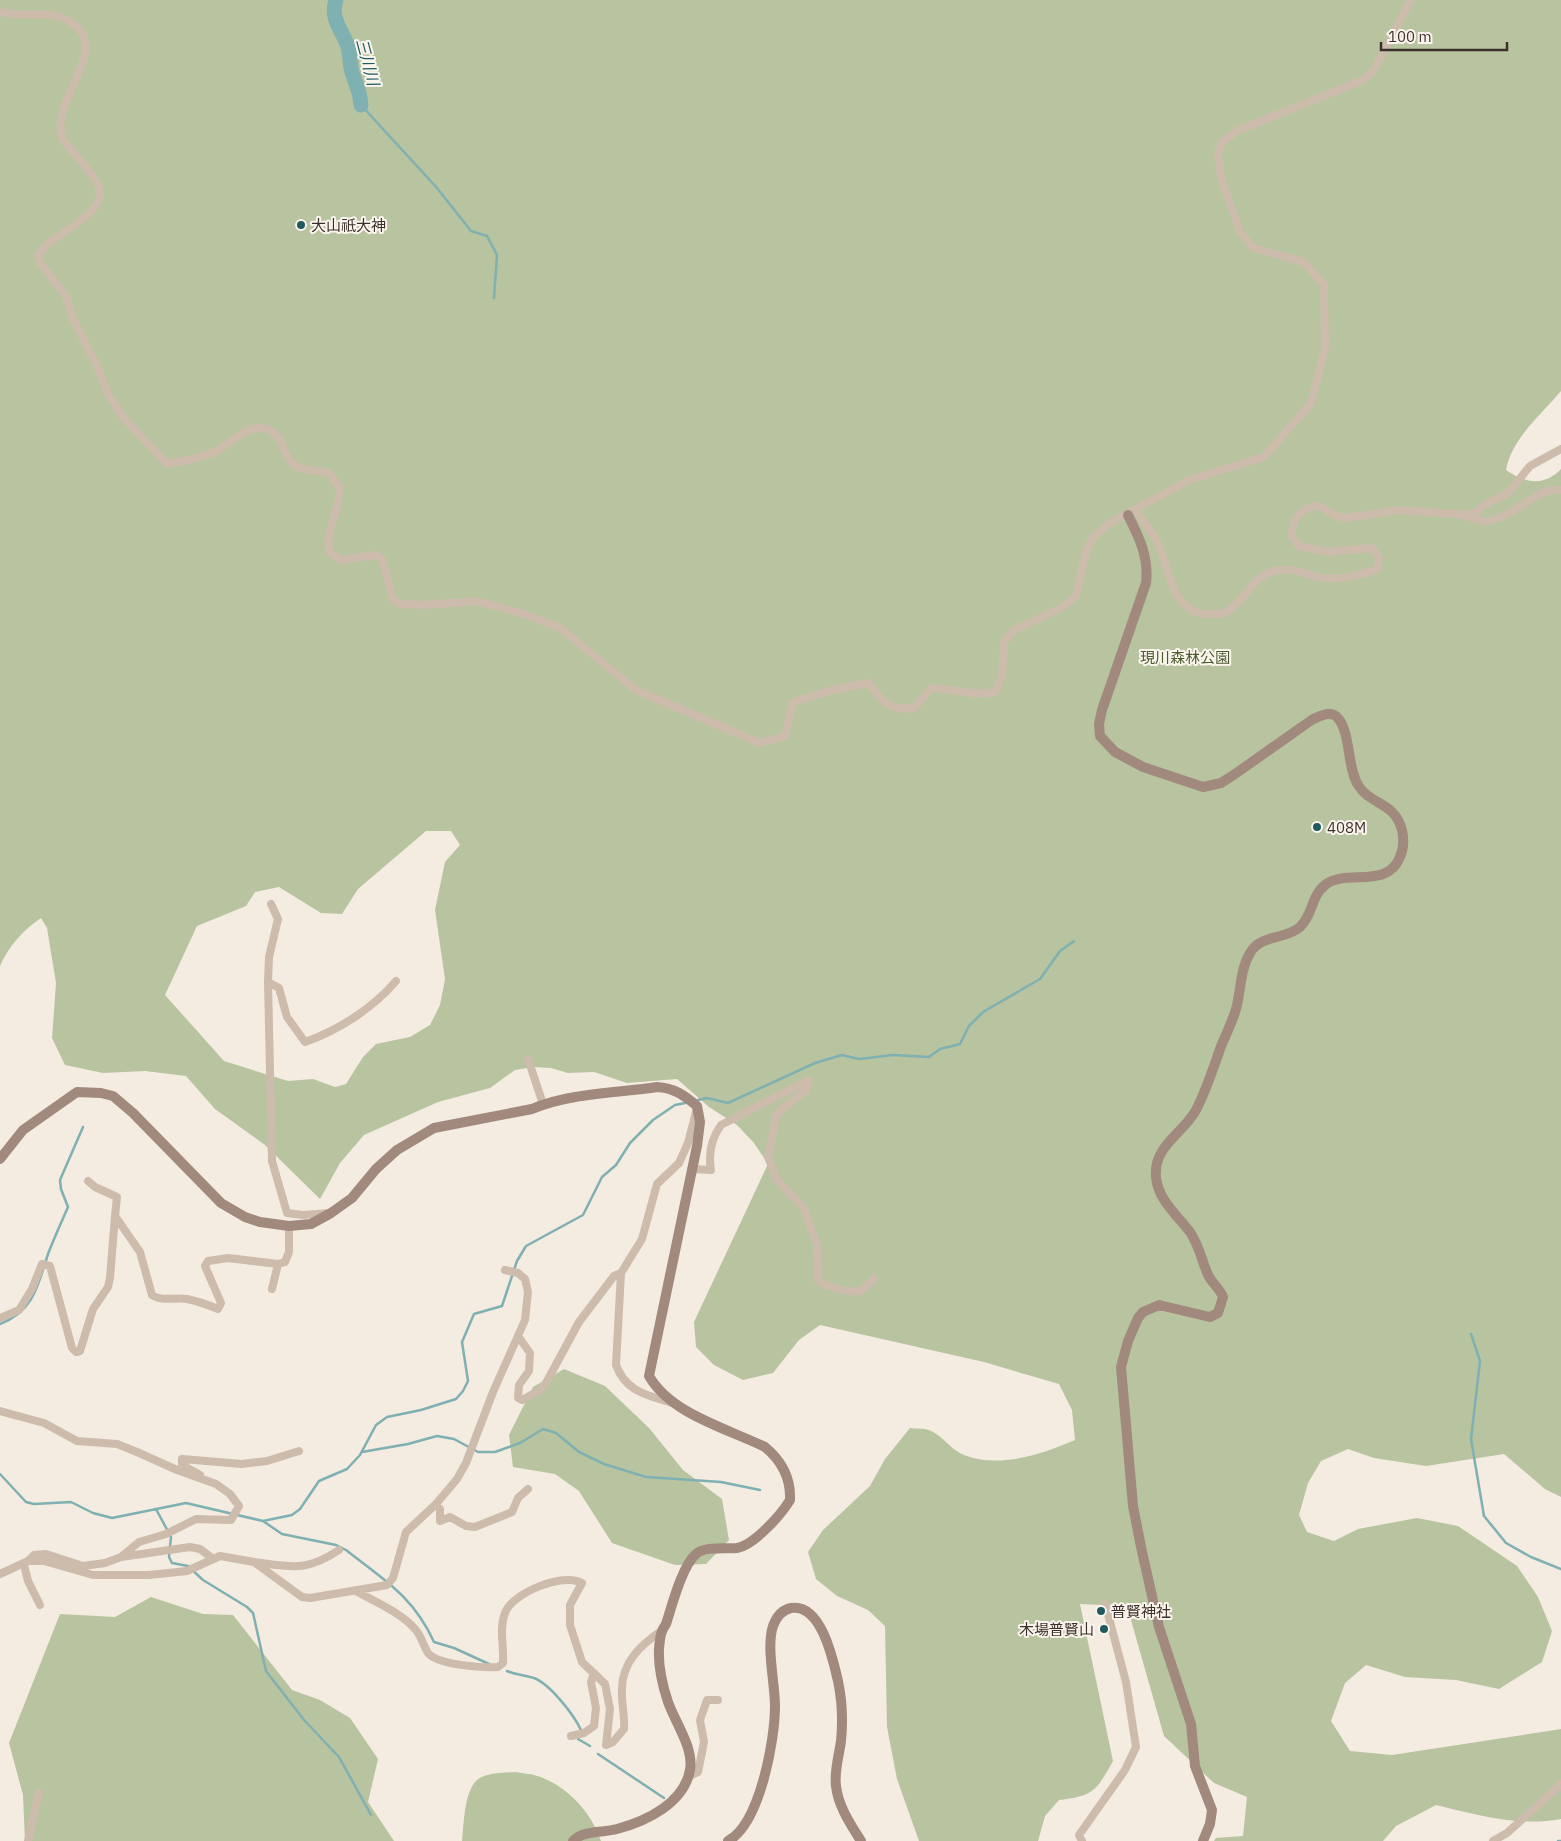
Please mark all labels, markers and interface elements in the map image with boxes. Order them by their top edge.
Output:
scale bar [1381,20,1507,52]
text: 100 m [1388,27,1432,46]
water label: 三川川 [352,36,384,90]
place label: 大山祇大神 [311,216,386,235]
marker: 大山祇大神 [295,219,307,231]
park label: 現川森林公園 [1140,648,1230,667]
place label: 408M [1327,818,1366,837]
marker: 408M [1311,821,1323,833]
place label: 普賢神社 [1111,1602,1171,1621]
marker: 普賢神社 [1095,1605,1107,1617]
place label: 木場普賢山 [1019,1620,1094,1639]
marker: 木場普賢山 [1098,1623,1110,1635]

